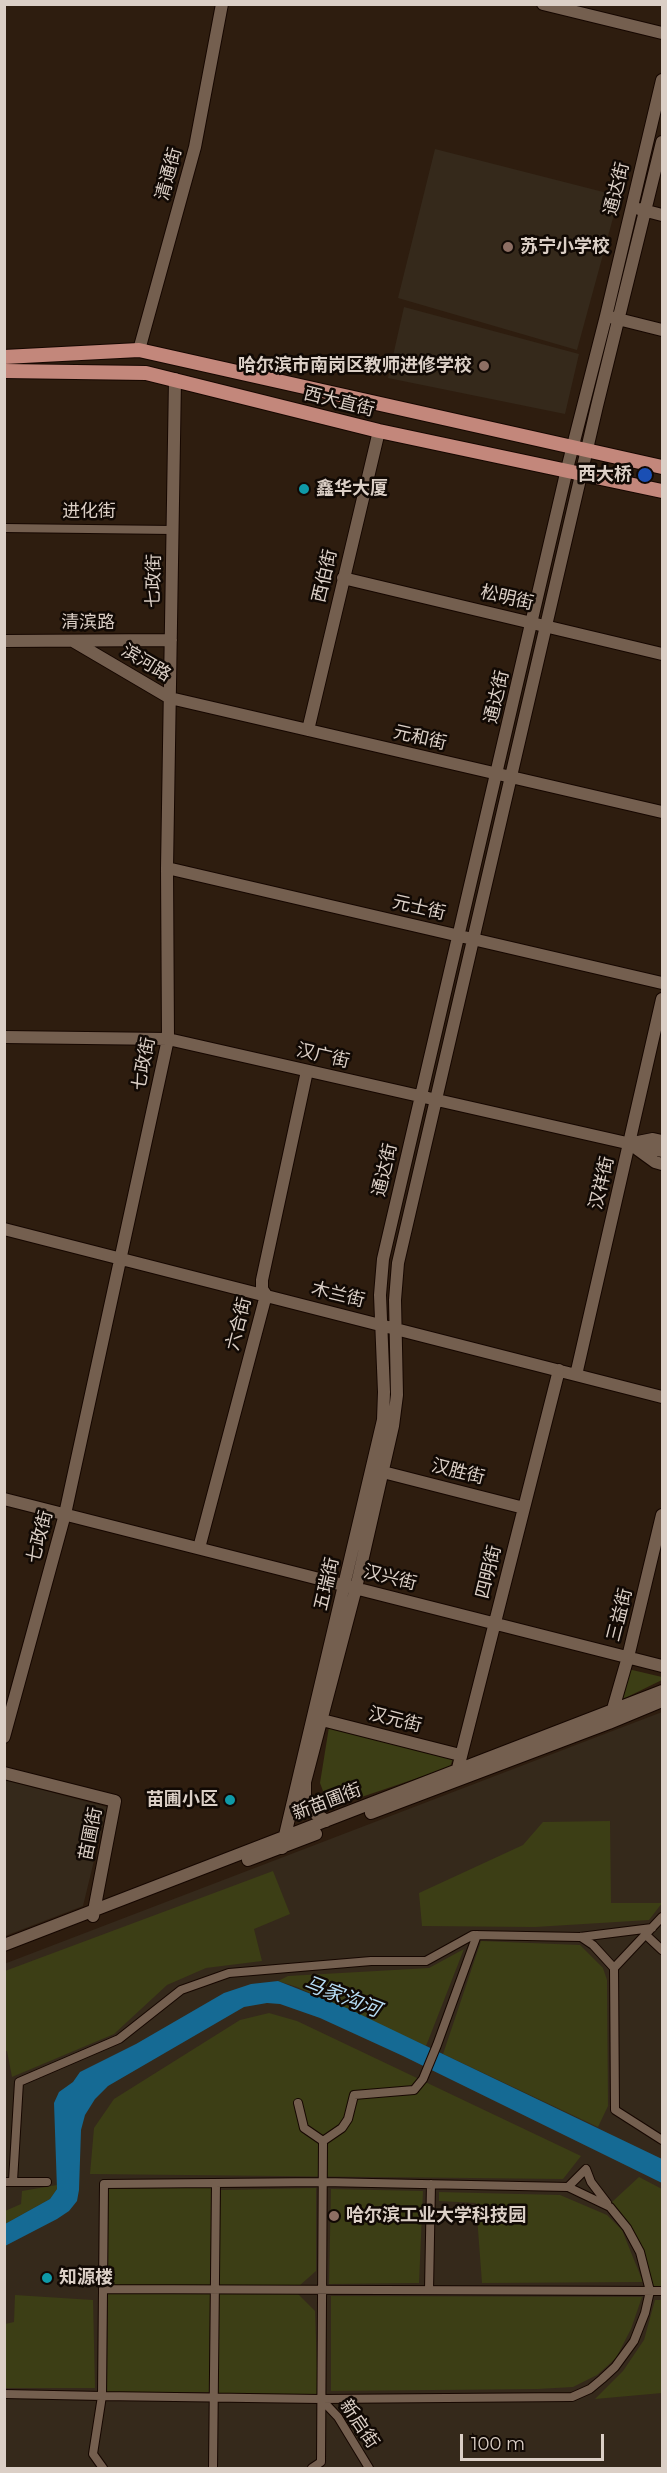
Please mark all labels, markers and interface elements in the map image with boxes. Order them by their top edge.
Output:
street label: 清通街 [152,145,186,203]
street label: 通达街 [600,160,634,218]
place label: 苏宁小学校 [520,236,610,258]
marker: 苏宁小学校 [501,240,515,254]
place label: 哈尔滨市南岗区教师进修学校 [238,355,472,377]
marker: 哈尔滨市南岗区教师进修学校 [477,359,491,373]
street label: 西大直街 [301,383,377,421]
place label: 西大桥 [578,464,632,486]
marker: 西大桥 [636,466,654,484]
place label: 鑫华大厦 [316,478,388,500]
marker: 鑫华大厦 [297,482,311,496]
street label: 进化街 [62,501,116,523]
street label: 西伯街 [308,547,342,605]
street label: 七政街 [143,554,165,608]
street label: 松明街 [478,581,536,615]
street label: 清滨路 [61,612,115,634]
street label: 滨河路 [117,640,175,686]
street label: 通达街 [480,668,514,726]
street label: 元和街 [391,721,449,755]
street label: 元士街 [390,891,448,925]
street label: 七政街 [128,1035,160,1093]
street label: 汉广街 [294,1039,352,1073]
street label: 通达街 [368,1141,402,1199]
street label: 汉祥街 [585,1154,619,1212]
street label: 木兰街 [309,1278,367,1312]
street label: 六合街 [222,1295,256,1353]
street label: 汉胜街 [429,1455,487,1489]
street label: 七政街 [23,1508,57,1566]
street label: 四明街 [472,1543,506,1601]
street label: 五瑞街 [310,1555,344,1613]
street label: 汉兴街 [361,1561,419,1595]
street label: 三益街 [603,1586,637,1644]
street label: 汉元街 [366,1703,424,1737]
street label: 新苗圃街 [290,1779,364,1825]
place label: 苗圃小区 [146,1789,218,1811]
marker: 苗圃小区 [223,1793,237,1807]
street label: 苗圃街 [75,1805,107,1863]
water label: 马家沟河 [300,1971,384,2023]
place label: 哈尔滨工业大学科技园 [346,2205,526,2227]
marker: 哈尔滨工业大学科技园 [327,2209,341,2223]
place label: 知源楼 [59,2267,113,2289]
marker: 知源楼 [40,2271,54,2285]
street label: 新启街 [335,2396,383,2452]
scale bar [463,2422,607,2460]
text: 100 m [471,2433,525,2455]

